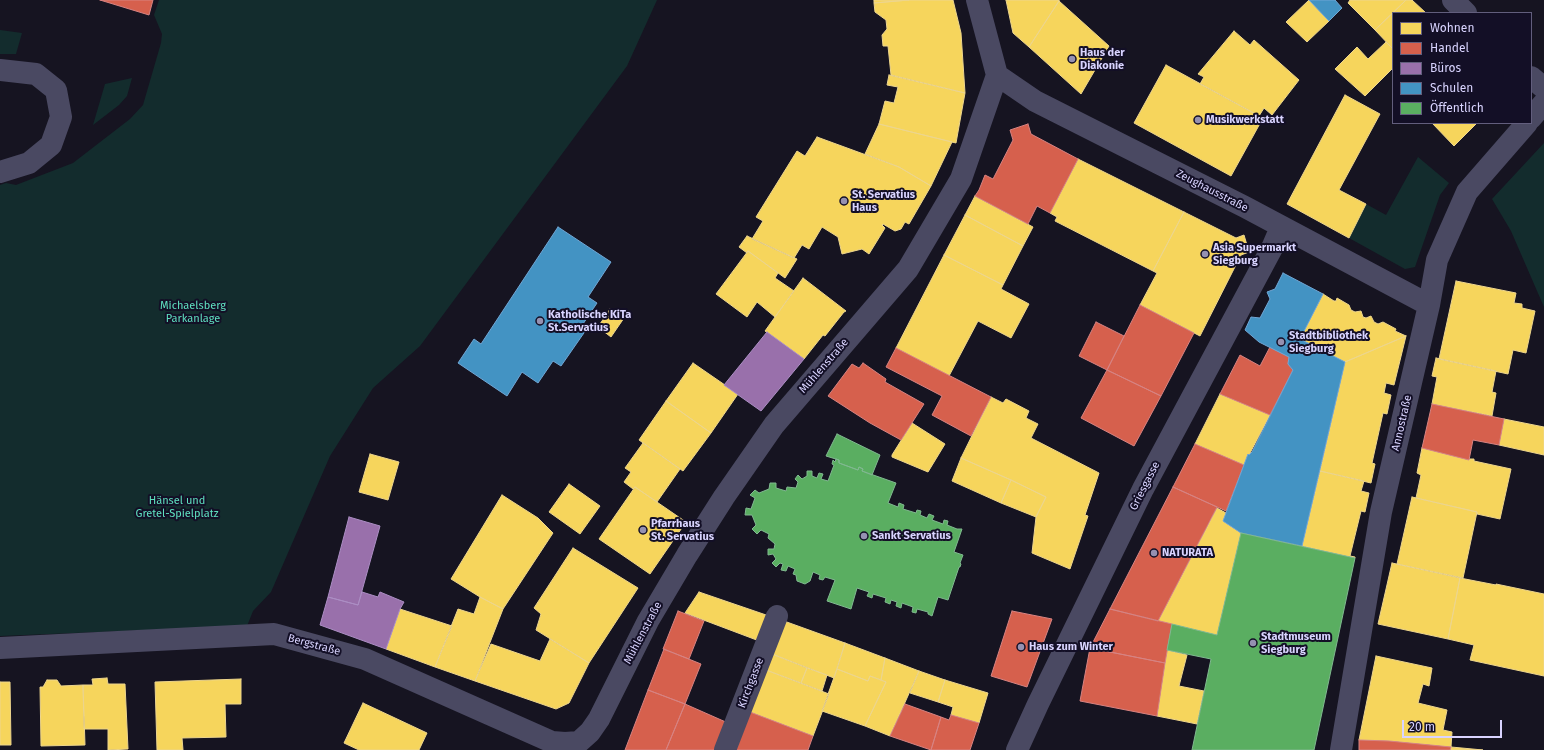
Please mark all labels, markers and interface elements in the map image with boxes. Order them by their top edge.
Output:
legend [1392,12,1532,124]
text: Wohnen [1430,21,1474,35]
text: Handel [1430,41,1469,55]
place label: Haus der Diakonie [1080,46,1125,72]
marker: Haus der Diakonie [1067,54,1077,64]
text: Büros [1430,61,1461,75]
text: Schulen [1430,81,1473,95]
text: Öffentlich [1430,101,1484,115]
place label: Musikwerkstatt [1206,113,1284,127]
marker: Musikwerkstatt [1193,115,1203,125]
street label: Zeughausstraße [1174,167,1250,215]
place label: St. Servatius Haus [852,188,915,214]
marker: St. Servatius Haus [839,196,849,206]
place label: Asia Supermarkt Siegburg [1213,241,1296,267]
marker: Asia Supermarkt Siegburg [1200,249,1210,259]
park label: Michaelsberg Parkanlage [160,299,226,325]
place label: Katholische KiTa St.Servatius [548,308,631,334]
marker: Katholische KiTa St.Servatius [535,316,545,326]
place label: Stadtbibliothek Siegburg [1289,329,1368,355]
street label: Mühlenstraße [797,336,851,396]
marker: Stadtbibliothek Siegburg [1276,337,1286,347]
street label: Annostraße [1389,394,1415,452]
street label: Griesgasse [1127,459,1163,513]
park label: Hänsel und Gretel-Spielplatz [135,494,219,520]
place label: Pfarrhaus St. Servatius [651,517,714,543]
marker: Pfarrhaus St. Servatius [638,525,648,535]
place label: Sankt Servatius [872,529,951,543]
marker: Sankt Servatius [859,531,869,541]
place label: NATURATA [1162,546,1213,560]
marker: NATURATA [1149,548,1159,558]
street label: Mühlenstraße [621,600,665,666]
place label: Stadtmuseum Siegburg [1261,630,1331,656]
street label: Bergstraße [286,632,342,658]
marker: Stadtmuseum Siegburg [1248,638,1258,648]
place label: Haus zum Winter [1029,640,1113,654]
marker: Haus zum Winter [1016,642,1026,652]
street label: Kirchgasse [735,656,767,710]
scale bar [1404,712,1504,738]
text: 20 m [1409,720,1435,734]

